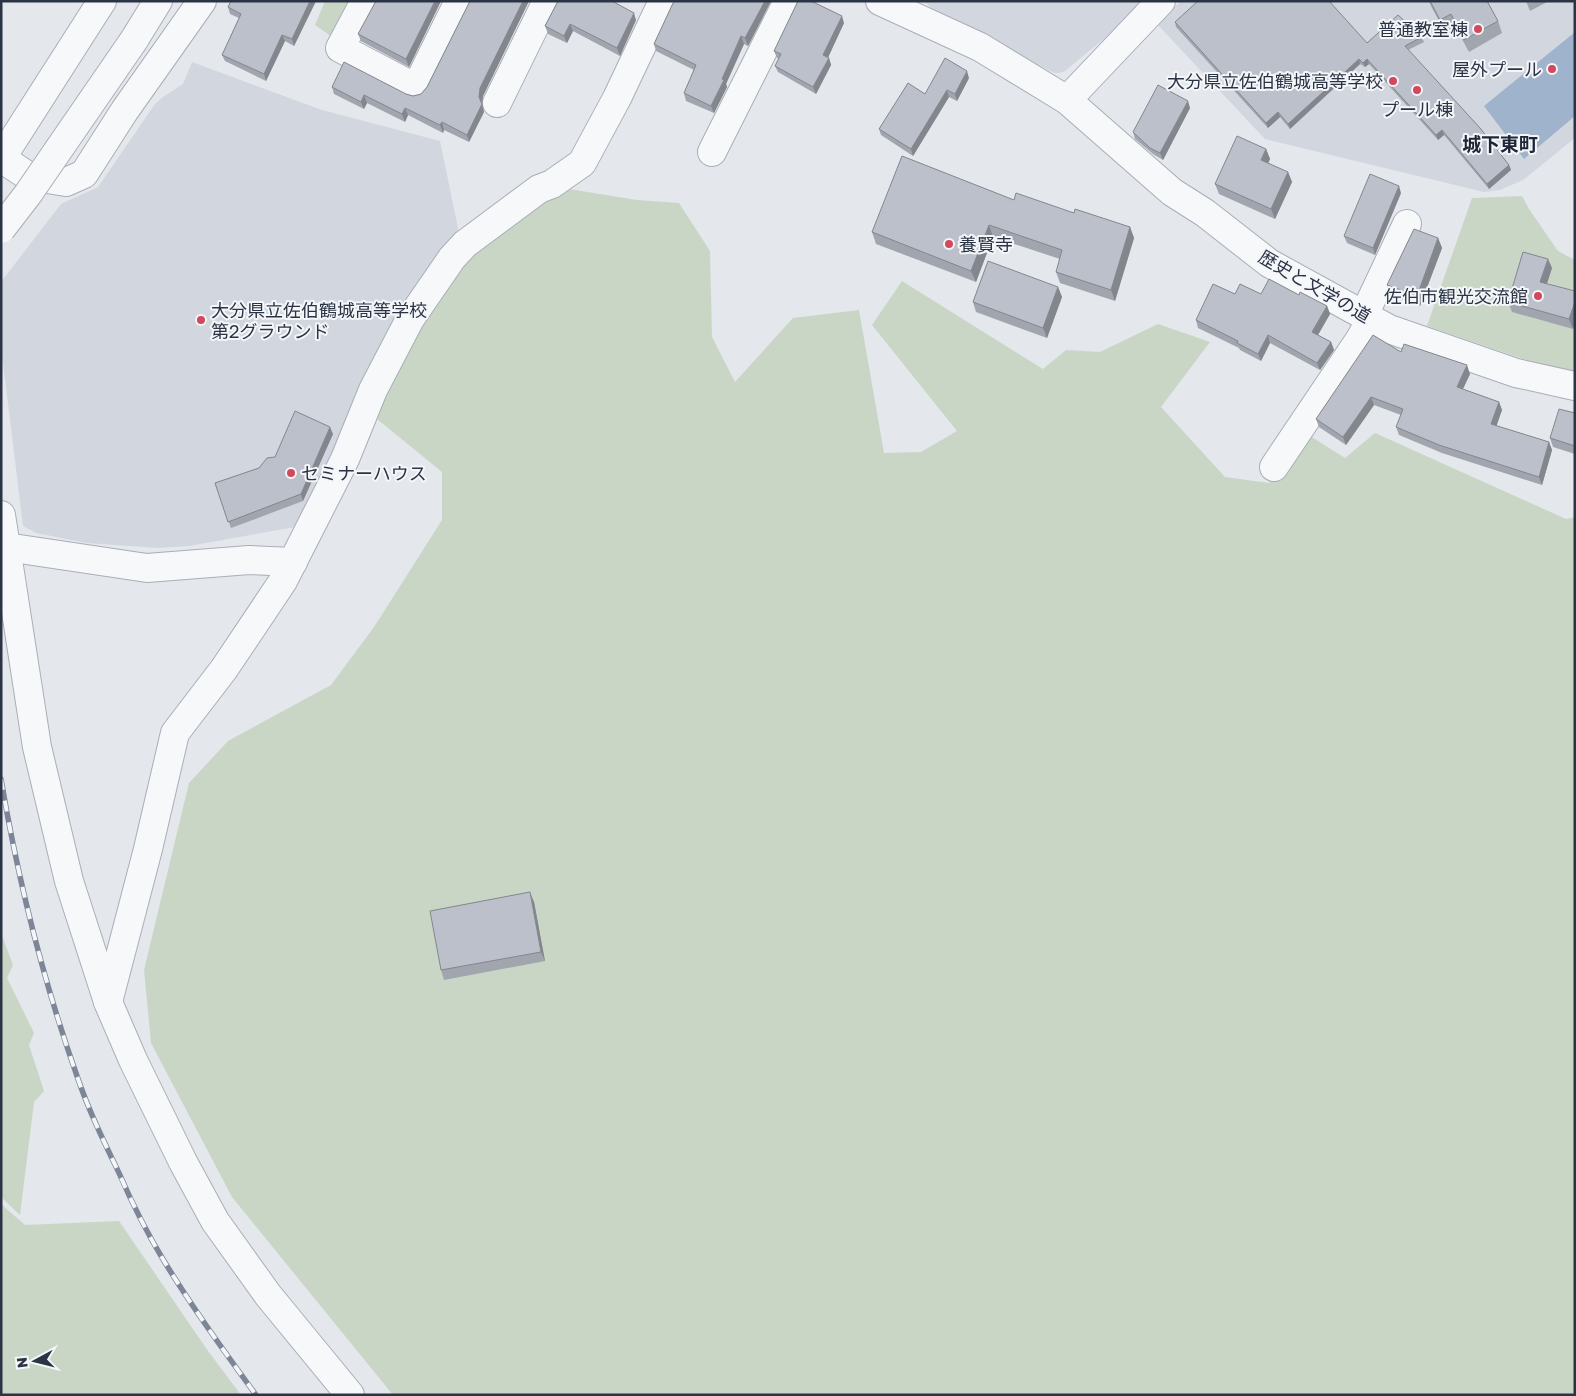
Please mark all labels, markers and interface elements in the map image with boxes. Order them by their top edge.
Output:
place label: 普通教室棟 [1378,18,1468,40]
marker: 普通教室棟 [1472,23,1484,35]
place label: 屋外プール [1452,58,1542,80]
marker: 屋外プール [1546,63,1558,75]
place label: 大分県立佐伯鶴城高等学校 [1167,70,1383,92]
marker: 大分県立佐伯鶴城高等学校 [1387,75,1399,87]
marker: プール棟 [1411,84,1423,96]
place label: プール棟 [1381,98,1453,120]
district label: 城下東町 [1462,132,1538,155]
place label: 養賢寺 [959,233,1013,255]
marker: 養賢寺 [943,238,955,250]
street label: 歴史と文学の道 [1255,245,1375,327]
place label: 佐伯市観光交流館 [1384,285,1528,307]
marker: 佐伯市観光交流館 [1532,290,1544,302]
place label: 大分県立佐伯鶴城高等学校 第2グラウンド [211,299,427,342]
marker: 大分県立佐伯鶴城高等学校 第2グラウンド [195,314,207,326]
place label: セミナーハウス [301,462,427,484]
marker: セミナーハウス [285,467,297,479]
north arrow [10,1336,60,1386]
text: N [13,1356,31,1369]

